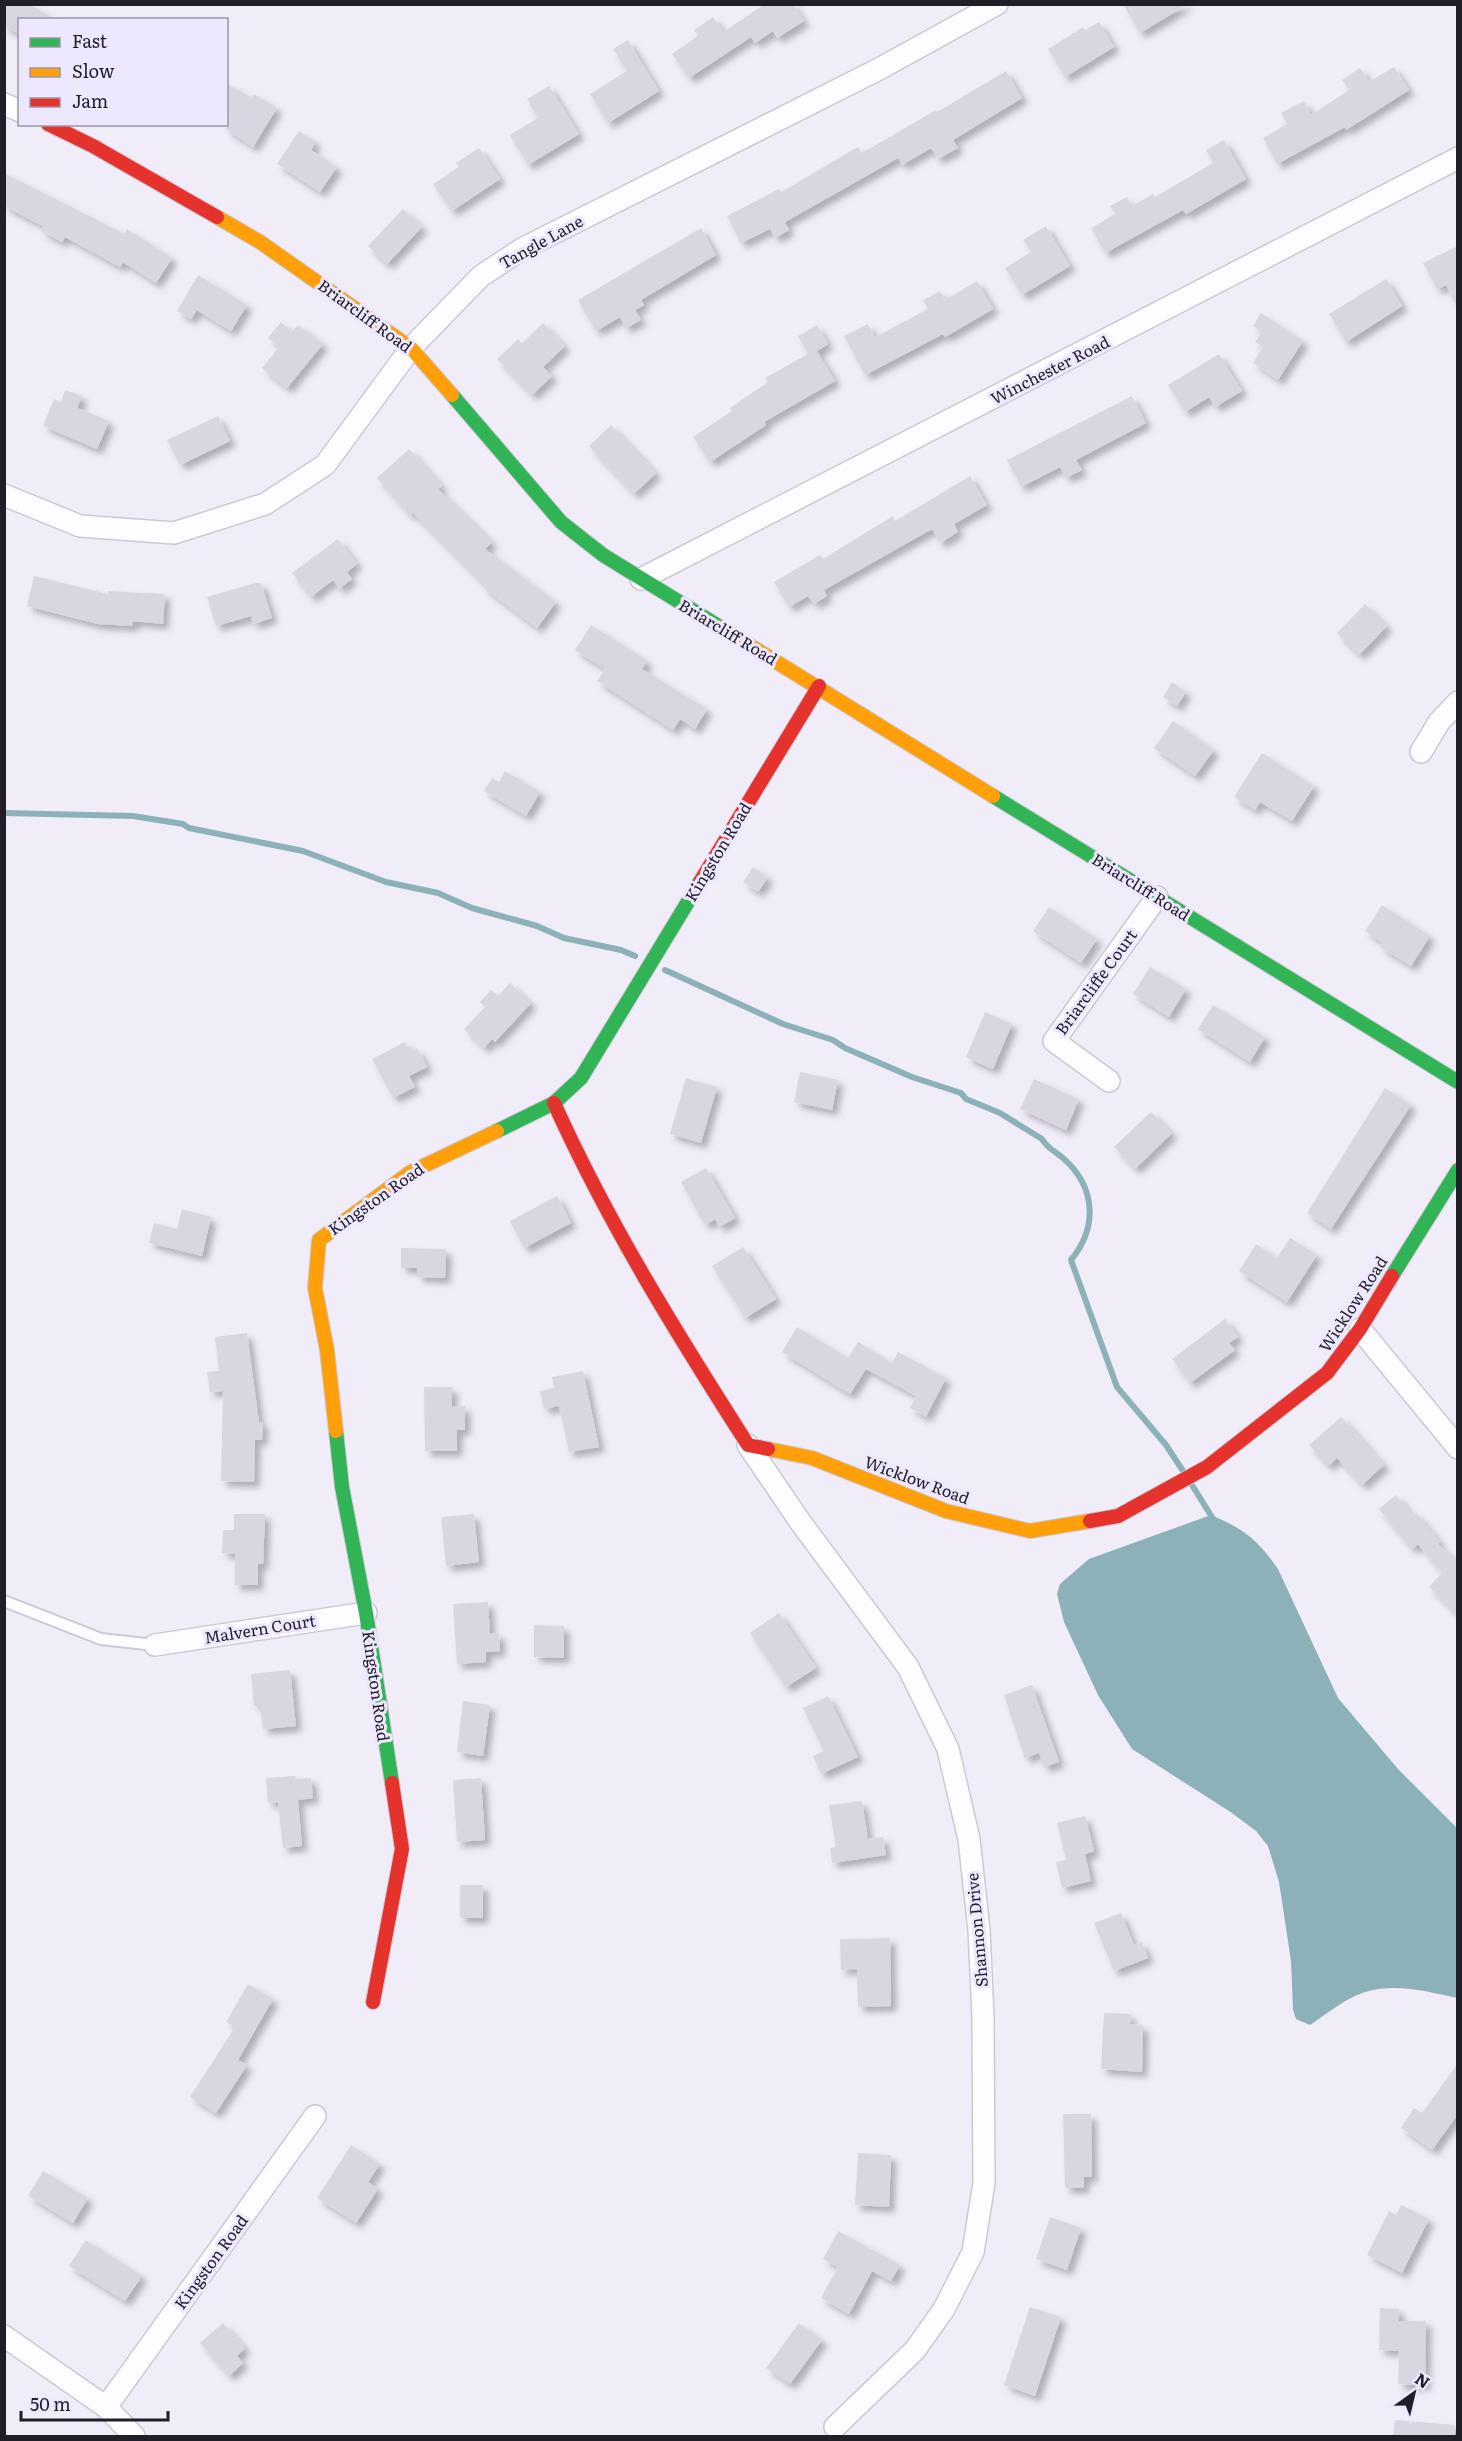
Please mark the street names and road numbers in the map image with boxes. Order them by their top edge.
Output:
street label: Tangle Lane [494,208,587,274]
street label: Briarcliff Road [313,273,418,358]
street label: Winchester Road [986,329,1113,409]
street label: Briarcliff Road [675,592,783,670]
street label: Kingston Road [678,797,756,906]
street label: Briarcliff Road [1088,846,1195,926]
street label: Briarcliffe Court [1049,923,1142,1039]
street label: Kingston Road [323,1156,428,1240]
street label: Wicklow Road [1312,1251,1392,1356]
street label: Wicklow Road [861,1449,973,1509]
street label: Malvern Court [202,1607,318,1649]
street label: Kingston Road [357,1629,397,1743]
street label: Shannon Drive [959,1872,993,1988]
street label: Kingston Road [168,2209,253,2314]

